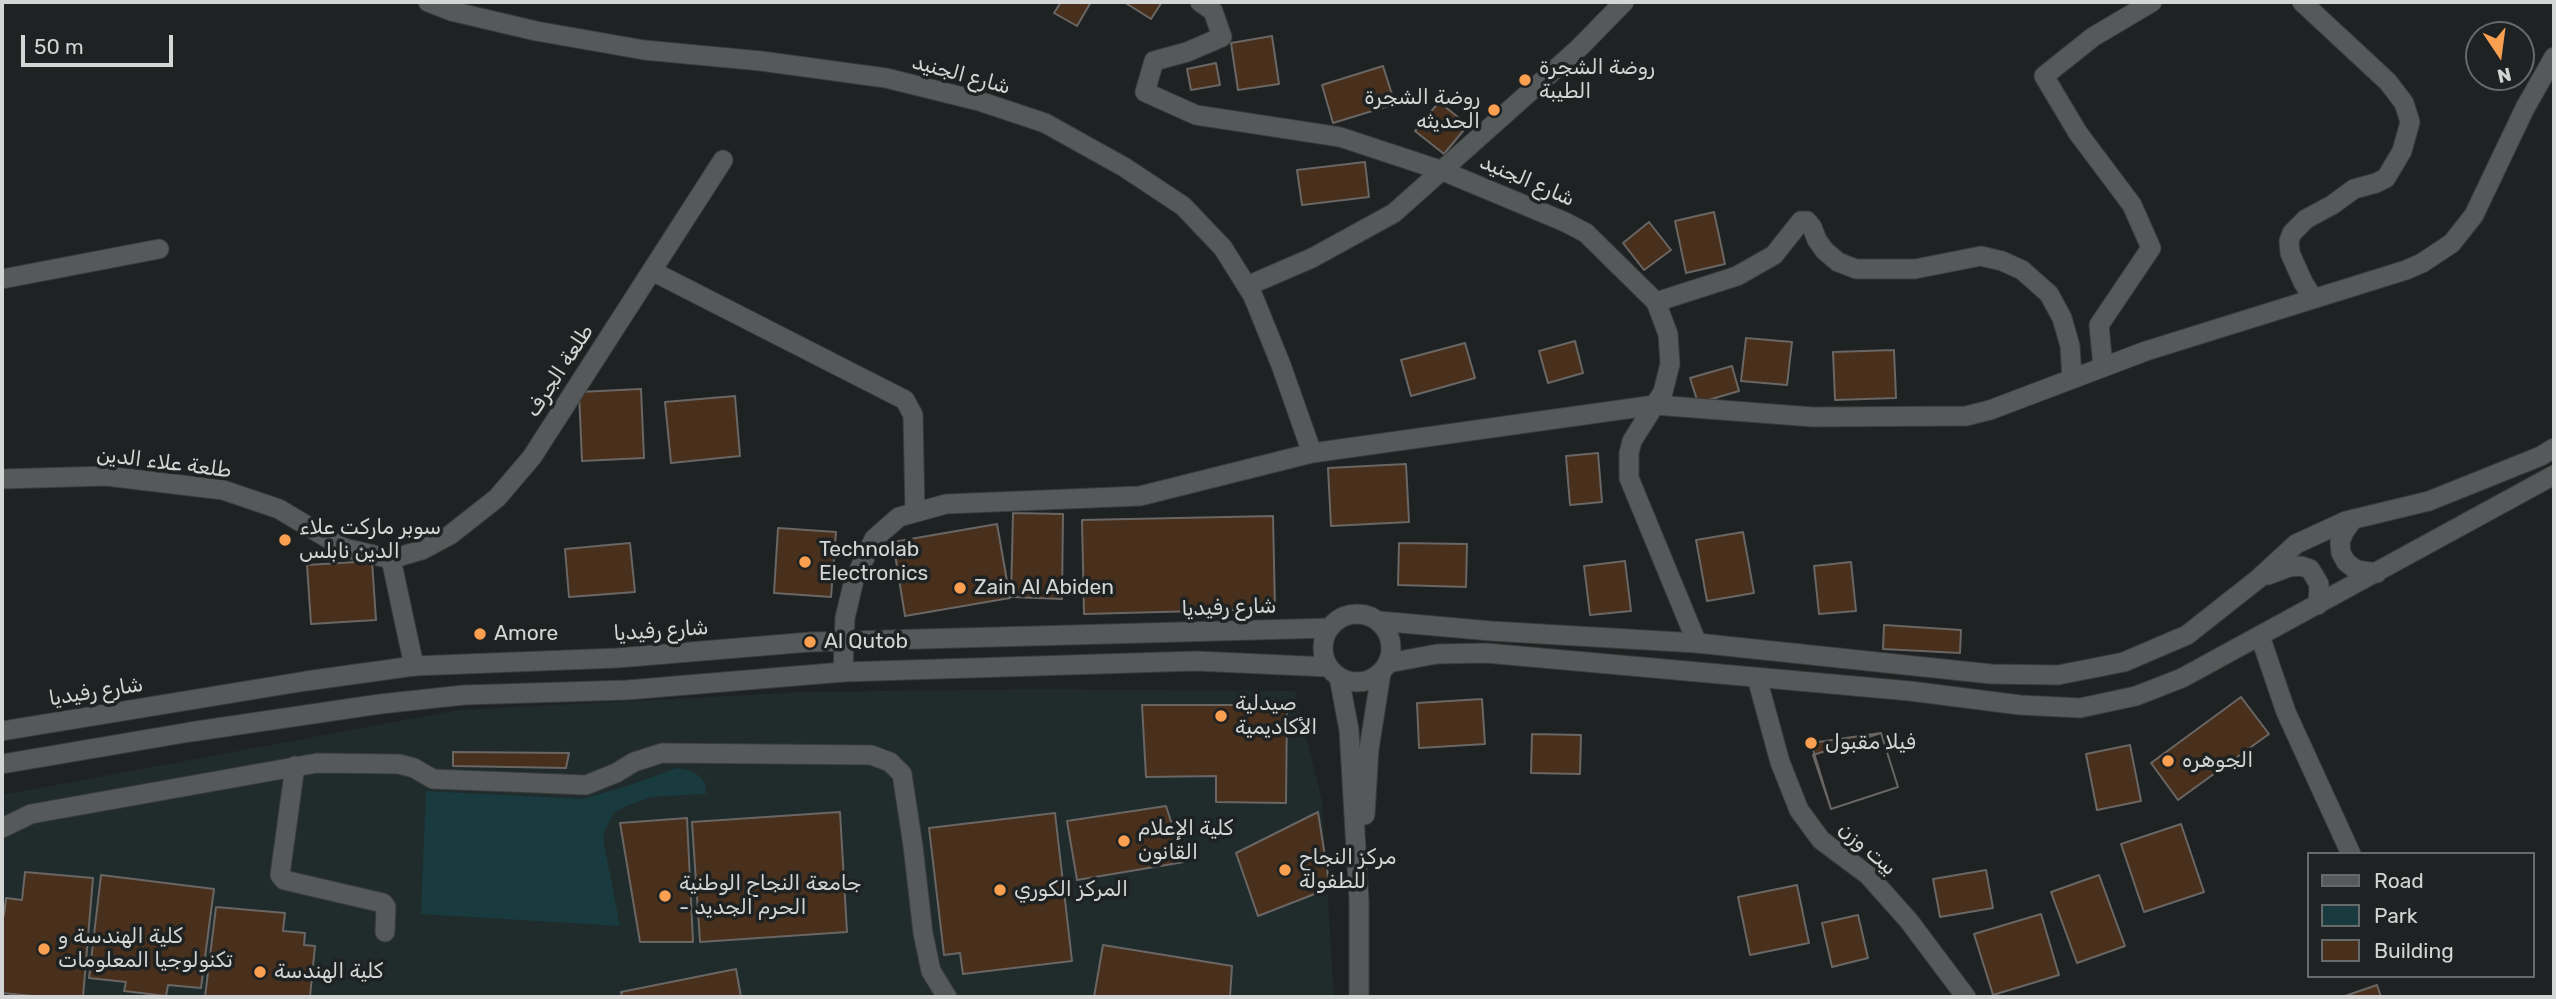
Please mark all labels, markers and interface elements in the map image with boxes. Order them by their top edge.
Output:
scale bar [24,21,177,65]
north arrow [2465,21,2535,91]
text: 50 m [34,34,84,59]
street label: شارع الجنيد [909,50,1013,100]
place label: روضة الشجرة الطيبة [1539,55,1655,105]
text: N [2495,62,2514,88]
marker: روضة الشجرة الطيبة [1517,72,1533,88]
place label: روضة الشجرة الحديثه [1364,85,1480,135]
marker: روضة الشجرة الحديثه [1486,102,1502,118]
street label: شارع الجنيد [1476,150,1578,212]
street label: طلعة الجرف [521,320,599,422]
street label: طلعة علاء الدين [95,442,233,484]
place label: سوبر ماركت علاء الدين نابلس [299,515,441,565]
marker: سوبر ماركت علاء الدين نابلس [277,532,293,548]
place label: Technolab Electronics [819,537,928,587]
marker: Technolab Electronics [797,554,813,570]
place label: Zain Al Abiden [974,575,1114,601]
marker: Zain Al Abiden [952,580,968,596]
street label: شارع رفيديا [1181,594,1277,622]
street label: شارع رفيديا [613,615,709,647]
place label: Amore [494,621,558,647]
marker: Amore [472,626,488,642]
place label: Al Qutob [824,629,908,655]
marker: Al Qutob [802,634,818,650]
street label: شارع رفيديا [47,672,145,712]
place label: صيدلية الأكاديمية [1235,691,1317,741]
marker: صيدلية الأكاديمية [1213,708,1229,724]
place label: فيلا مقبول [1825,730,1916,756]
marker: فيلا مقبول [1803,735,1819,751]
place label: الجوهره [2182,748,2253,774]
marker: الجوهره [2160,753,2176,769]
place label: كلية الإعلام القانون [1138,816,1233,866]
street label: بيت وزن [1833,817,1901,881]
marker: كلية الإعلام القانون [1116,833,1132,849]
place label: مركز النجاح للطفولة [1299,845,1396,895]
legend [2308,852,2535,978]
marker: مركز النجاح للطفولة [1277,862,1293,878]
text: Road [2374,868,2424,893]
place label: جامعة النجاح الوطنية - الحرم الجديد [679,871,861,921]
place label: المركز الكوري [1014,877,1128,903]
marker: المركز الكوري [992,882,1008,898]
marker: جامعة النجاح الوطنية - الحرم الجديد [657,888,673,904]
text: Park [2374,903,2418,928]
place label: كلية الهندسة و تكنولوجيا المعلومات [58,924,233,974]
text: Building [2374,938,2454,963]
marker: كلية الهندسة و تكنولوجيا المعلومات [36,941,52,957]
place label: كلية الهندسة [274,959,383,985]
marker: كلية الهندسة [252,964,268,980]

